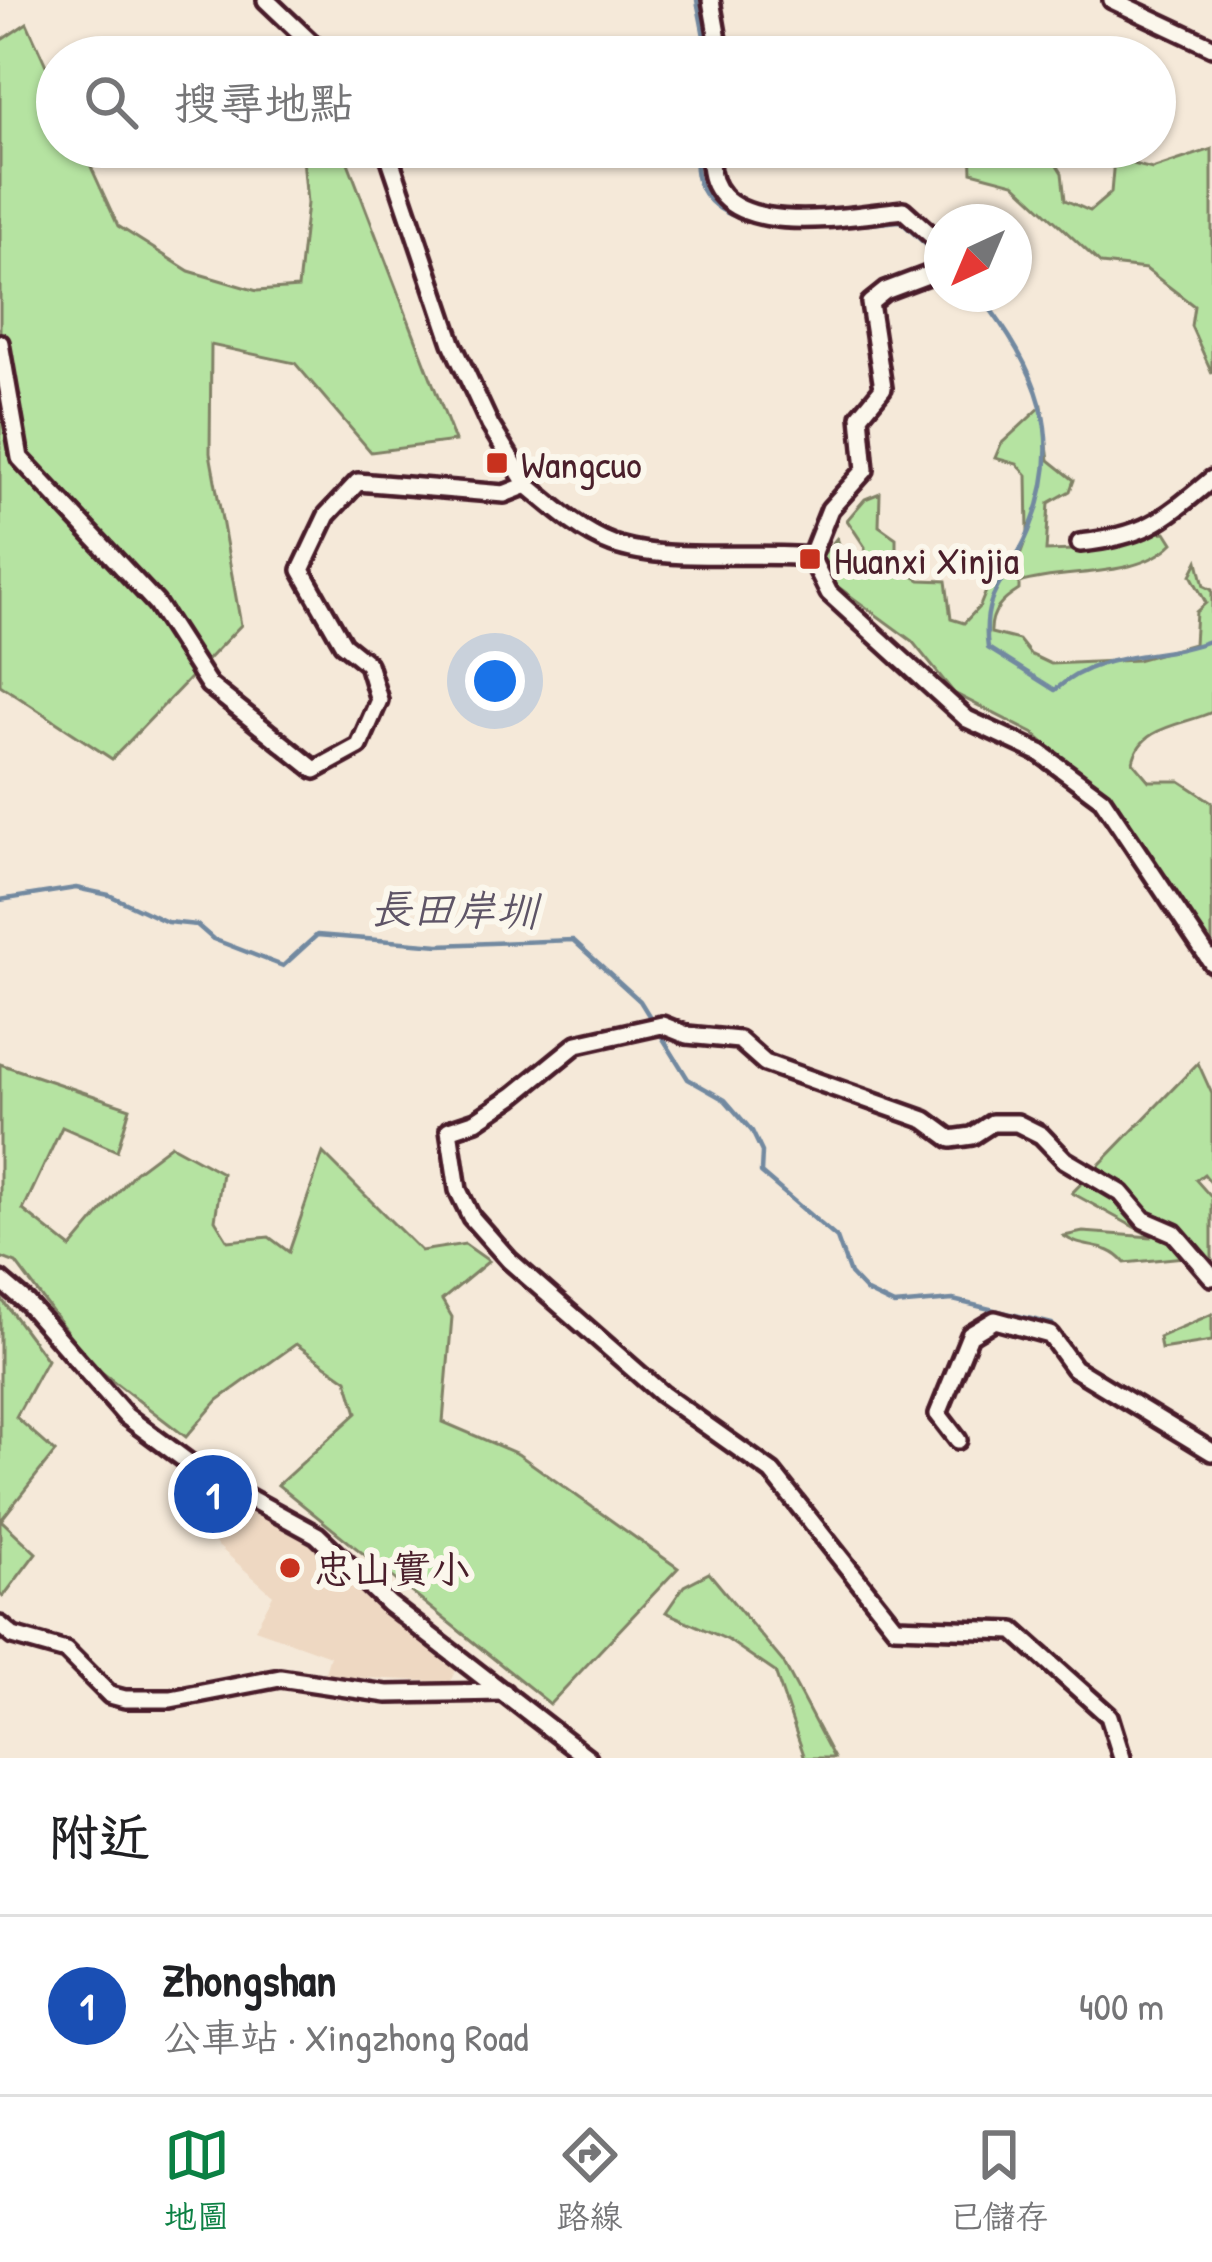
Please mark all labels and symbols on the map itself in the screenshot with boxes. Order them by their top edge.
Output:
north arrow [924,204,1032,312]
place label: Wangcuo [521,437,642,490]
marker: Wangcuo [484,450,510,476]
place label: Huanxi Xinjia [834,533,1019,586]
marker: Huanxi Xinjia [797,546,823,572]
your location [465,651,525,711]
water label: 長田岸圳 [370,879,542,939]
pin: 1 [174,1449,252,1539]
place label: 忠山實小 [314,1542,470,1595]
marker: 忠山實小 [277,1555,303,1581]

